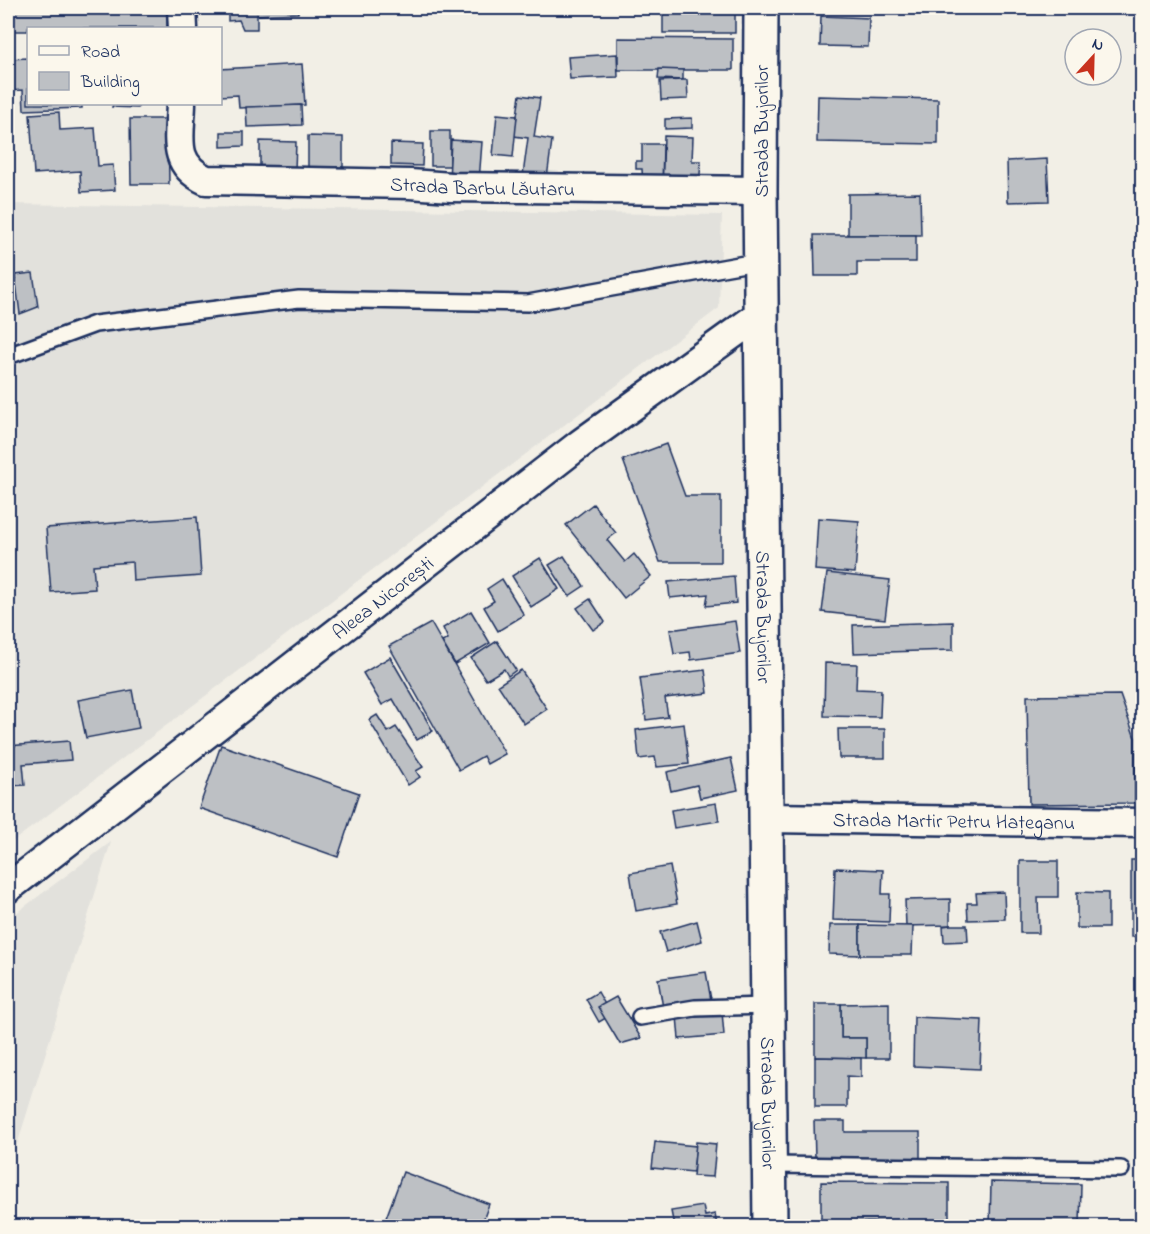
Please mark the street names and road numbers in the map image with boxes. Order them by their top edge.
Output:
street label: Strada Bujorilor [749,64,778,197]
street label: Strada Barbu Lăutaru [390,172,575,206]
street label: Aleea Nicorești [327,551,441,648]
street label: Strada Bujorilor [746,551,777,684]
street label: Strada Martir Petru Hațeganu [833,807,1075,840]
street label: Strada Bujorilor [751,1036,781,1170]

